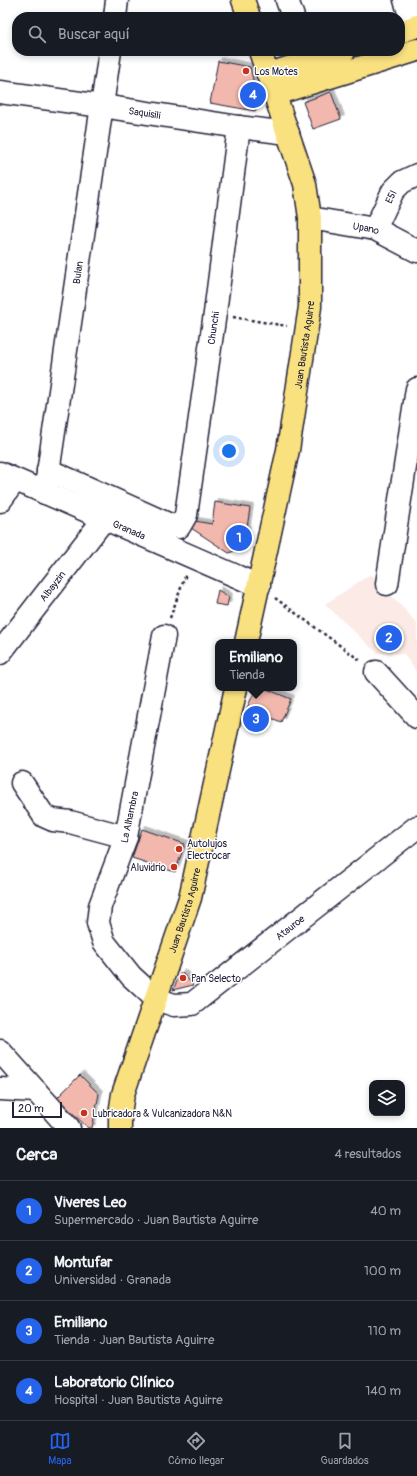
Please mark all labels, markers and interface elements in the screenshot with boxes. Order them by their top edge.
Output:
search box [12,12,405,56]
icon: search [26,23,48,45]
text: Buscar aquí [58,25,130,44]
marker: Los Motes [241,66,251,76]
place label: Los Motes [254,66,298,78]
pin: 4 [240,80,266,110]
street label: Saquisili [127,105,162,122]
street label: E5I [383,188,400,206]
street label: Upano [352,220,382,238]
street label: Bulan [71,260,86,285]
street label: Juan Bautista Aguirre [293,301,317,390]
street label: Chunchi [206,311,222,345]
your location [219,441,239,461]
street label: Granada [111,518,147,543]
pin: 1 [226,523,252,553]
street label: Albayzin [37,569,69,604]
pin: 2 [376,623,402,653]
popup [215,639,297,691]
text: Emiliano [229,648,283,667]
text: Tienda [229,667,265,683]
pin: 3 [243,704,269,734]
street label: La Alhambra [119,790,141,844]
place label: Autolujos Electrocar [187,838,231,862]
marker: Autolujos Electrocar [174,844,184,854]
place label: Aluvidrio [130,862,167,874]
marker: Aluvidrio [169,862,179,872]
street label: Juan Bautista Aguirre [167,867,203,955]
street label: Atauroe [273,913,307,943]
marker: Pan Selecto [178,973,188,983]
place label: Pan Selecto [191,973,241,985]
map controls [369,1080,405,1116]
button: layers [369,1080,405,1116]
scale bar [12,1100,62,1119]
text: 20 m [18,1102,44,1115]
marker: Lubricadora & Vulcanizadora N&N [79,1108,89,1118]
place label: Lubricadora & Vulcanizadora N&N [92,1108,232,1120]
text: Cerca [16,1144,57,1165]
text: 4 resultados [334,1146,401,1162]
text: Viveres Leo [54,1193,127,1212]
text: 1 [26,1203,32,1219]
text: 40 m [370,1203,401,1219]
text: Supermercado · Juan Bautista Aguirre [54,1212,259,1228]
text: Montufar [54,1253,112,1272]
text: 2 [25,1263,33,1279]
text: 100 m [364,1263,401,1279]
text: Universidad · Granada [54,1272,171,1288]
text: Emiliano [54,1313,107,1332]
text: 3 [25,1323,33,1339]
text: 110 m [368,1323,401,1339]
text: Tienda · Juan Bautista Aguirre [54,1332,214,1348]
text: Laboratorio Clínico [54,1373,174,1392]
text: 4 [25,1383,33,1399]
text: 140 m [365,1383,401,1399]
text: Hospital · Juan Bautista Aguirre [54,1392,223,1408]
tab: Mapa [48,1430,72,1467]
tab: Cómo llegar [168,1430,224,1467]
tab: Guardados [321,1430,369,1467]

